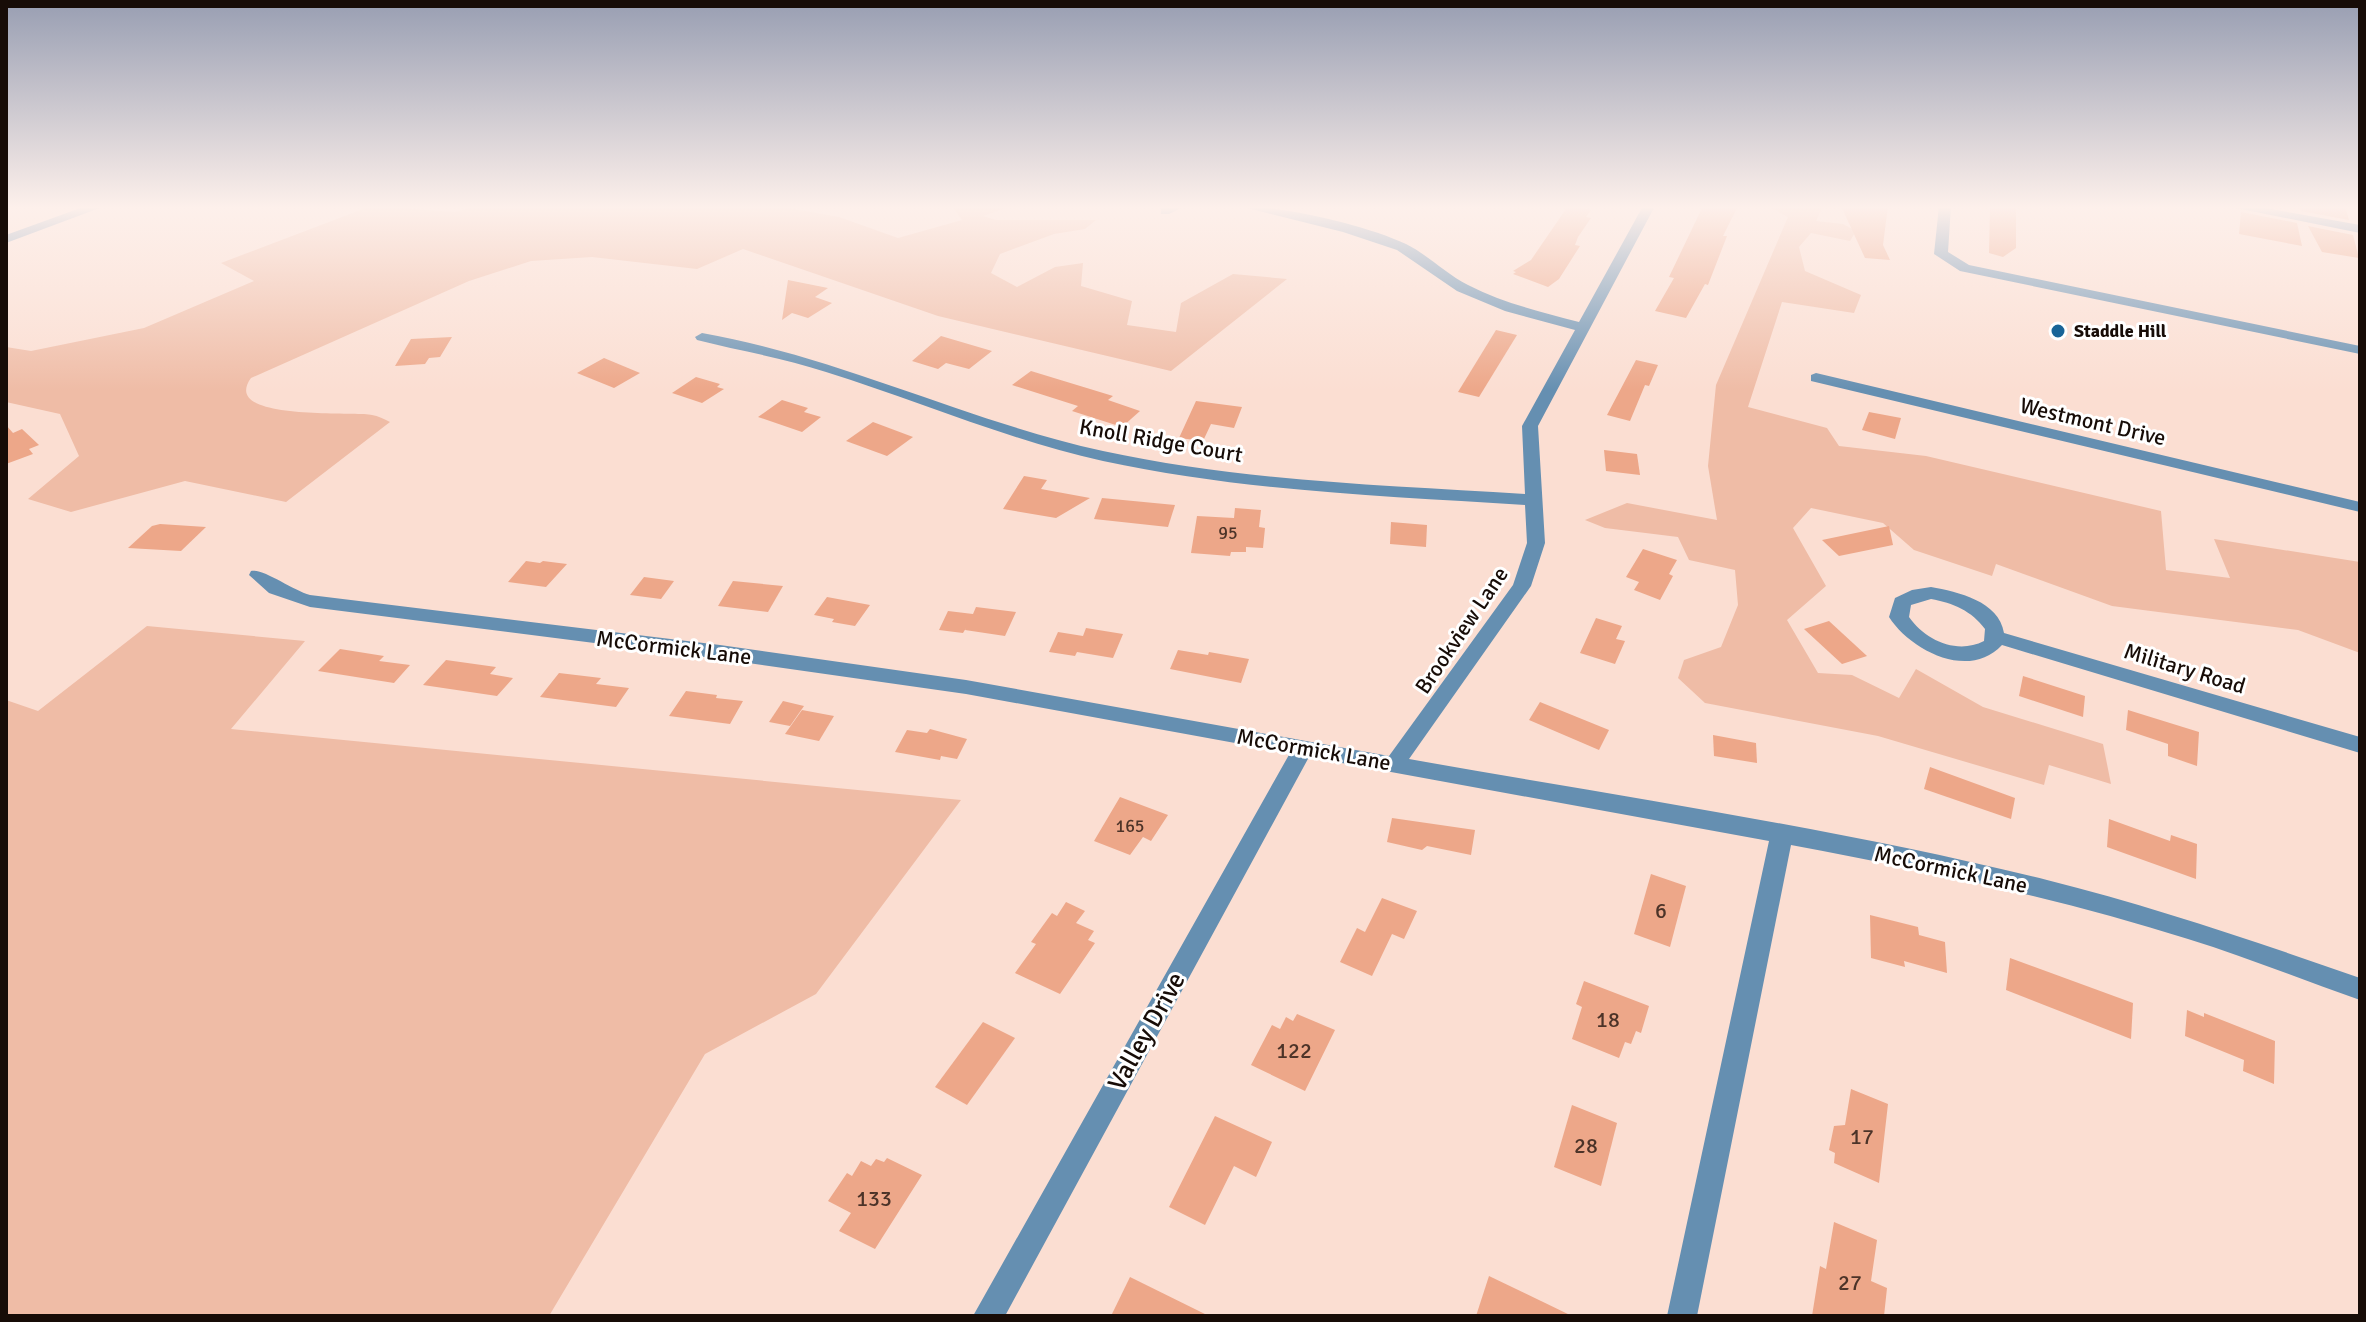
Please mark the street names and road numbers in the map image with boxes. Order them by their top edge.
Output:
street label: Westmont Drive [2017,392,2168,451]
street label: Knoll Ridge Court [1077,413,1245,468]
street label: Brookview Lane [1409,562,1514,699]
street label: McCormick Lane [595,625,753,670]
street label: Military Road [2121,637,2249,700]
street label: McCormick Lane [1235,723,1393,776]
street label: McCormick Lane [1872,840,2030,899]
street label: Valley Drive [1101,967,1193,1096]

